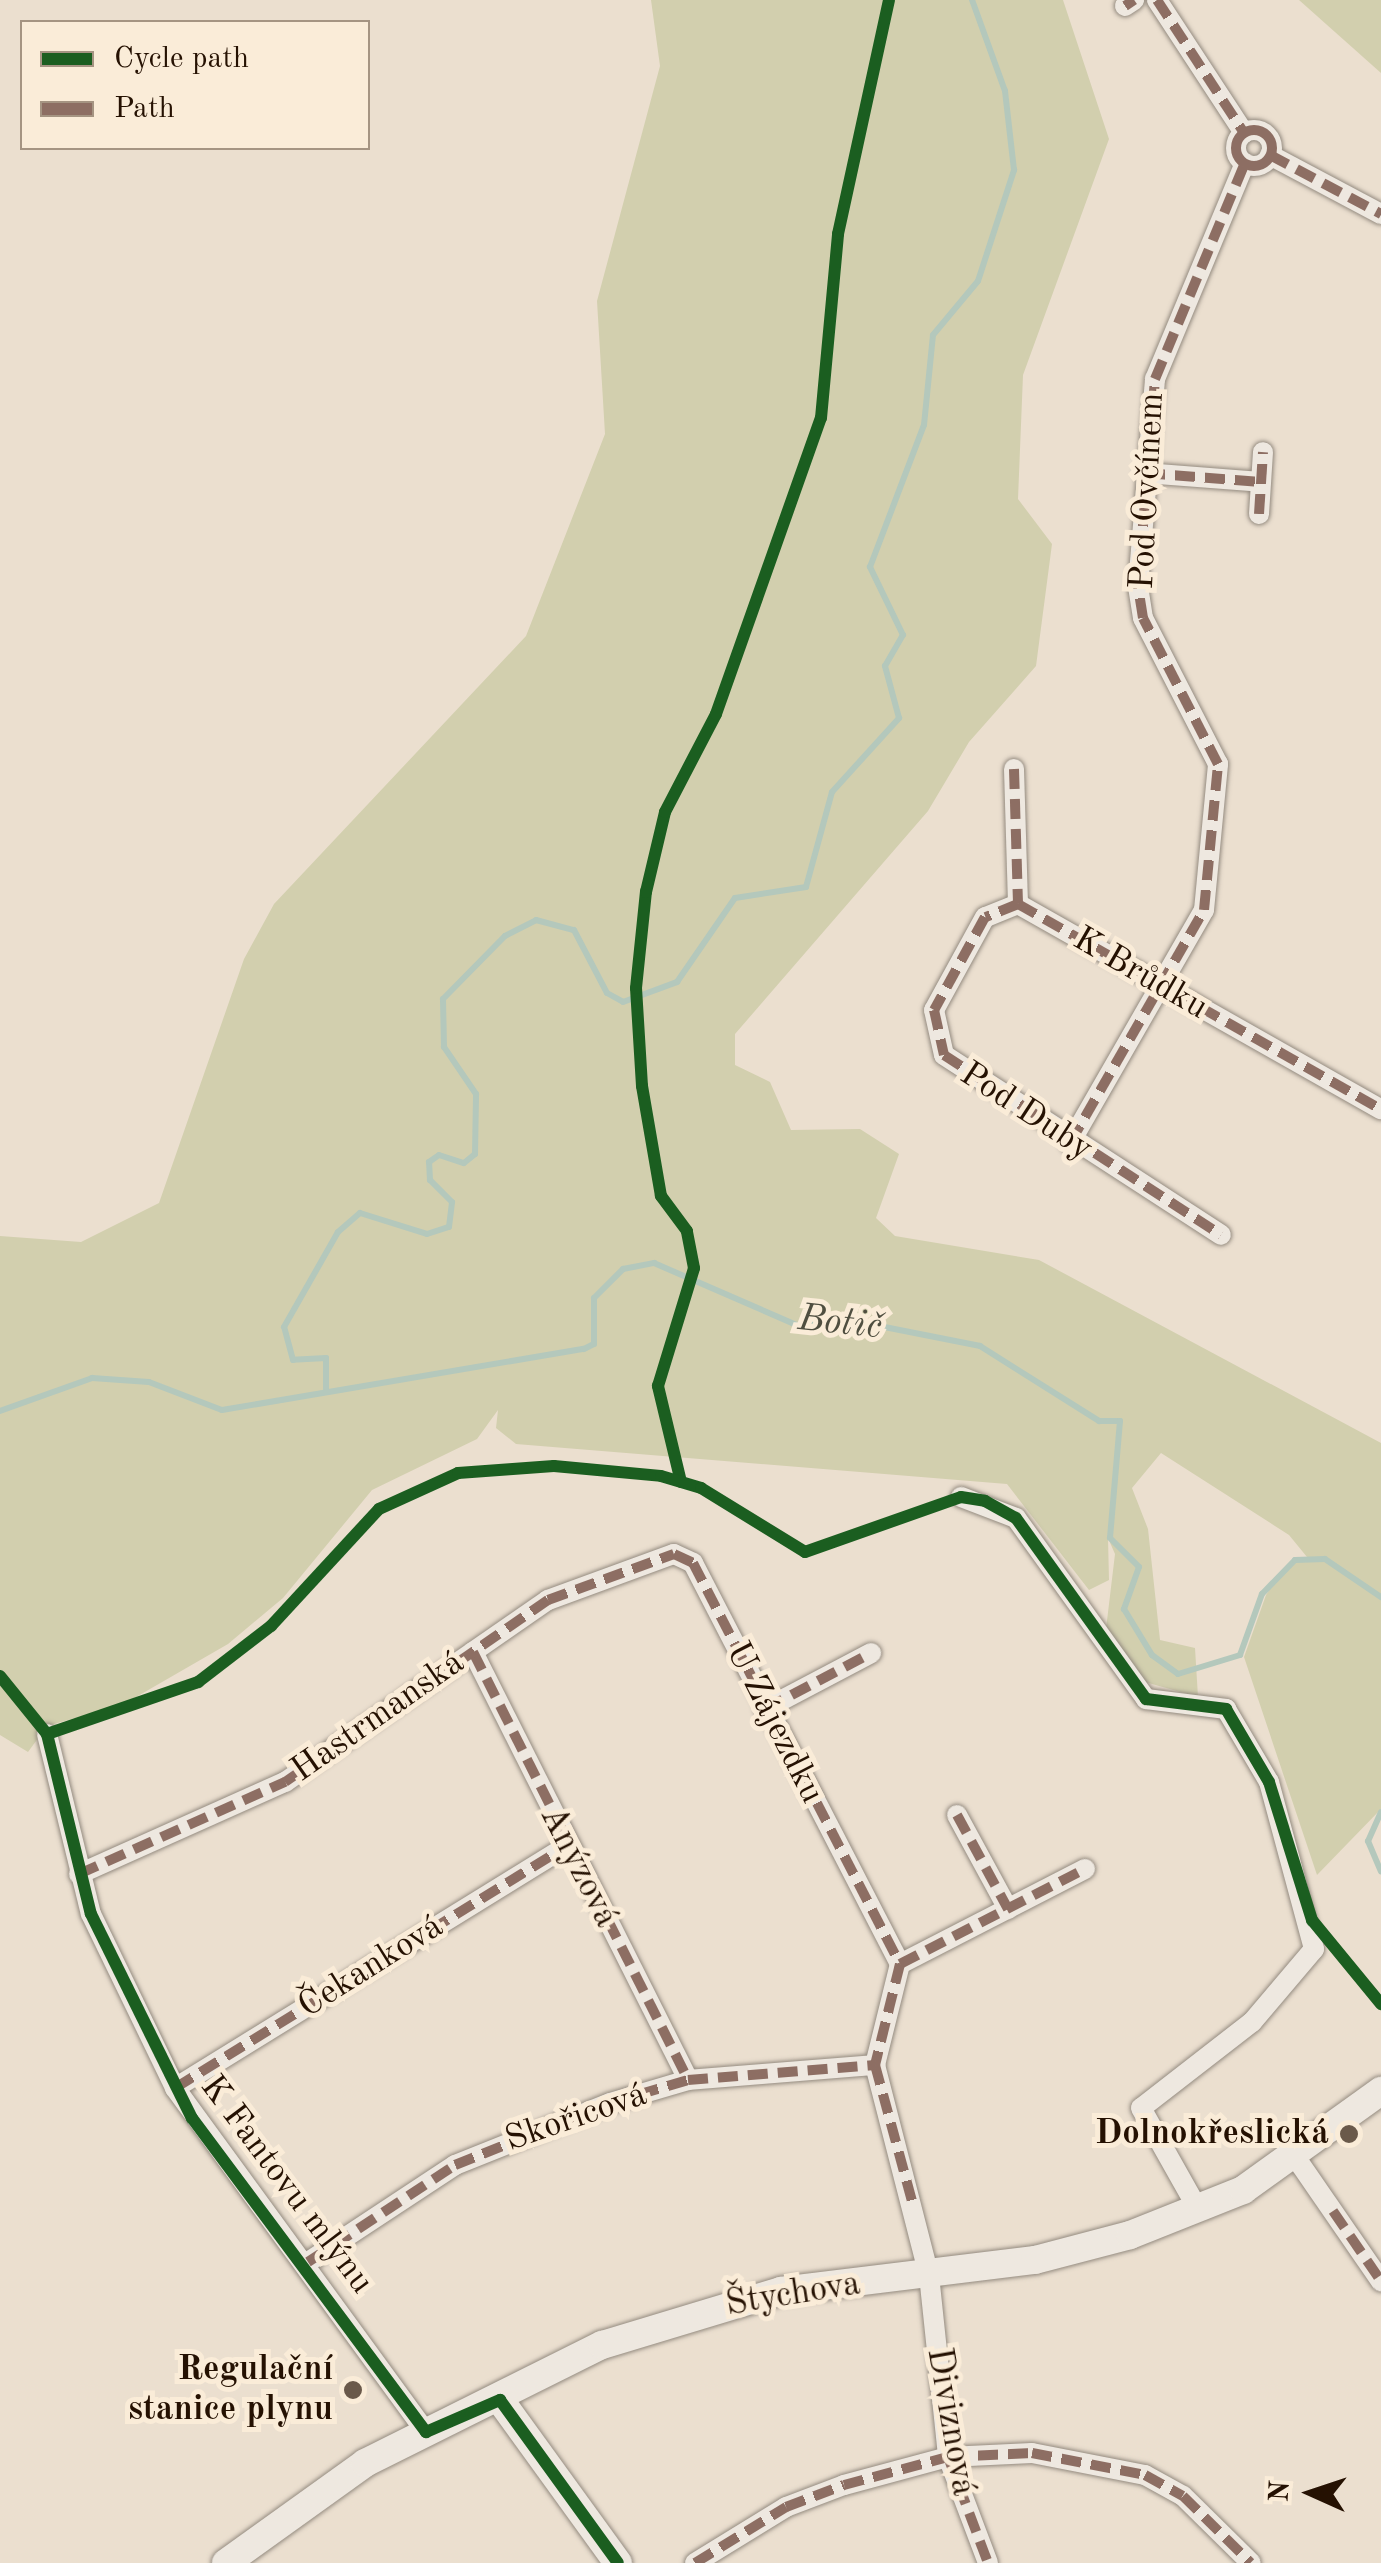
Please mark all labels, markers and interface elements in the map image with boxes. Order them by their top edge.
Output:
legend [20,20,370,150]
text: Cycle path [114,44,249,74]
text: Path [114,94,175,124]
street label: Pod Ovčínem [1122,391,1174,591]
street label: K Brůdku [1065,919,1215,1029]
street label: Pod Duby [952,1054,1100,1170]
water label: Botič [795,1297,885,1351]
street label: U Zájezdku [716,1635,832,1811]
street label: Hastrmanská [283,1642,473,1792]
street label: Anýzová [530,1799,626,1935]
street label: Čekanková [291,1906,451,2028]
street label: K Fantovu mlýnu [190,2068,382,2302]
street label: Skořicová [500,2074,652,2162]
place label: Dolnokřeslická [1095,2113,1329,2155]
marker: Dolnokřeslická [1338,2123,1360,2145]
street label: Štychova [723,2264,863,2326]
street label: Diviznová [916,2345,984,2499]
place label: Regulační stanice plynu [128,2349,333,2431]
marker: Regulační stanice plynu [342,2379,364,2401]
north arrow [1261,2443,1361,2543]
text: N [1267,2480,1296,2503]

